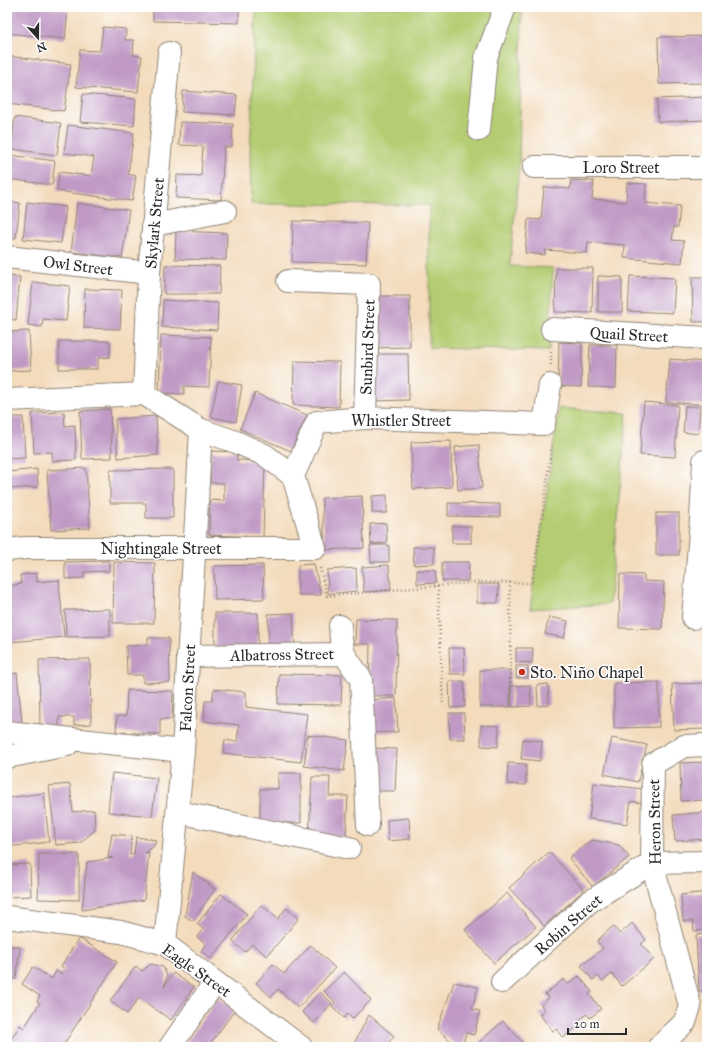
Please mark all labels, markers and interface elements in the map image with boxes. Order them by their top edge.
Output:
north arrow [18,18,58,58]
text: N [34,39,48,55]
street label: Loro Street [582,158,660,177]
street label: Skylark Street [141,176,168,270]
street label: Owl Street [42,252,114,279]
street label: Sunbird Street [356,299,379,395]
street label: Quail Street [589,323,669,346]
street label: Whistler Street [351,411,451,430]
street label: Nightingale Street [100,539,222,559]
street label: Falcon Street [176,643,199,732]
street label: Albatross Street [229,644,335,665]
place label: Sto. Niño Chapel [530,663,644,682]
marker: Sto. Niño Chapel [517,667,527,677]
street label: Heron Street [644,778,665,865]
street label: Robin Street [531,890,606,959]
street label: Eagle Street [158,940,235,1002]
scale bar [568,1010,626,1036]
text: 20 m [574,1017,600,1031]

